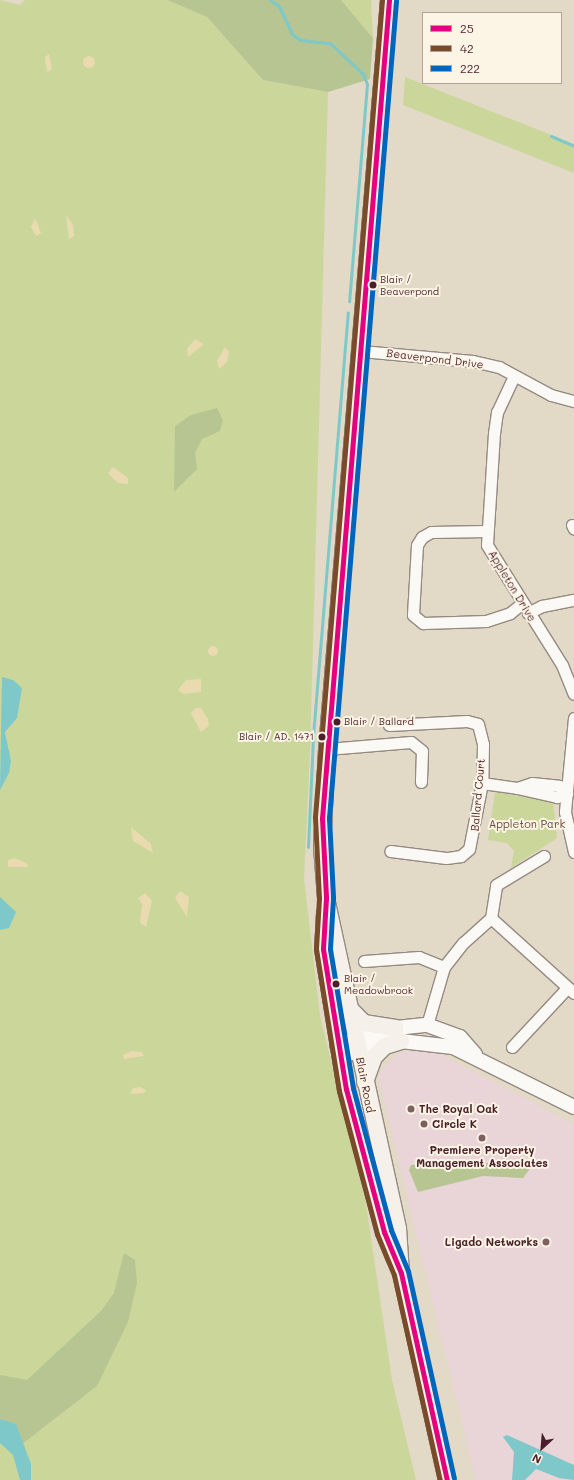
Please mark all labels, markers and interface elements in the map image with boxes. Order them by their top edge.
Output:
legend [422,12,562,84]
text: 25 [460,20,474,36]
text: 42 [460,40,474,56]
text: 222 [460,60,480,76]
place label: Blair / Beaverpond [380,273,439,296]
marker: Blair / Beaverpond [368,280,378,290]
street label: Beaverpond Drive [386,347,484,371]
street label: Appleton Drive [486,548,538,624]
place label: Blair / Ballard [344,716,414,728]
marker: Blair / Ballard [332,717,342,727]
place label: Blair / AD. 1471 [239,731,314,743]
marker: Blair / AD. 1471 [317,732,327,742]
street label: Ballard Court [468,758,488,832]
park label: Appleton Park [489,817,565,831]
place label: Blair / Meadowbrook [344,972,413,996]
marker: Blair / Meadowbrook [331,979,341,989]
street label: Blair Road [353,1056,377,1114]
place label: The Royal Oak [419,1102,498,1116]
marker: The Royal Oak [406,1104,416,1114]
place label: Circle K [432,1117,477,1131]
marker: Circle K [419,1119,429,1129]
marker: Premiere Property Management Associates [477,1133,487,1143]
place label: Premiere Property Management Associates [416,1144,548,1170]
place label: Ligado Networks [445,1235,538,1249]
marker: Ligado Networks [541,1237,551,1247]
north arrow [522,1428,562,1468]
text: N [529,1451,544,1468]

